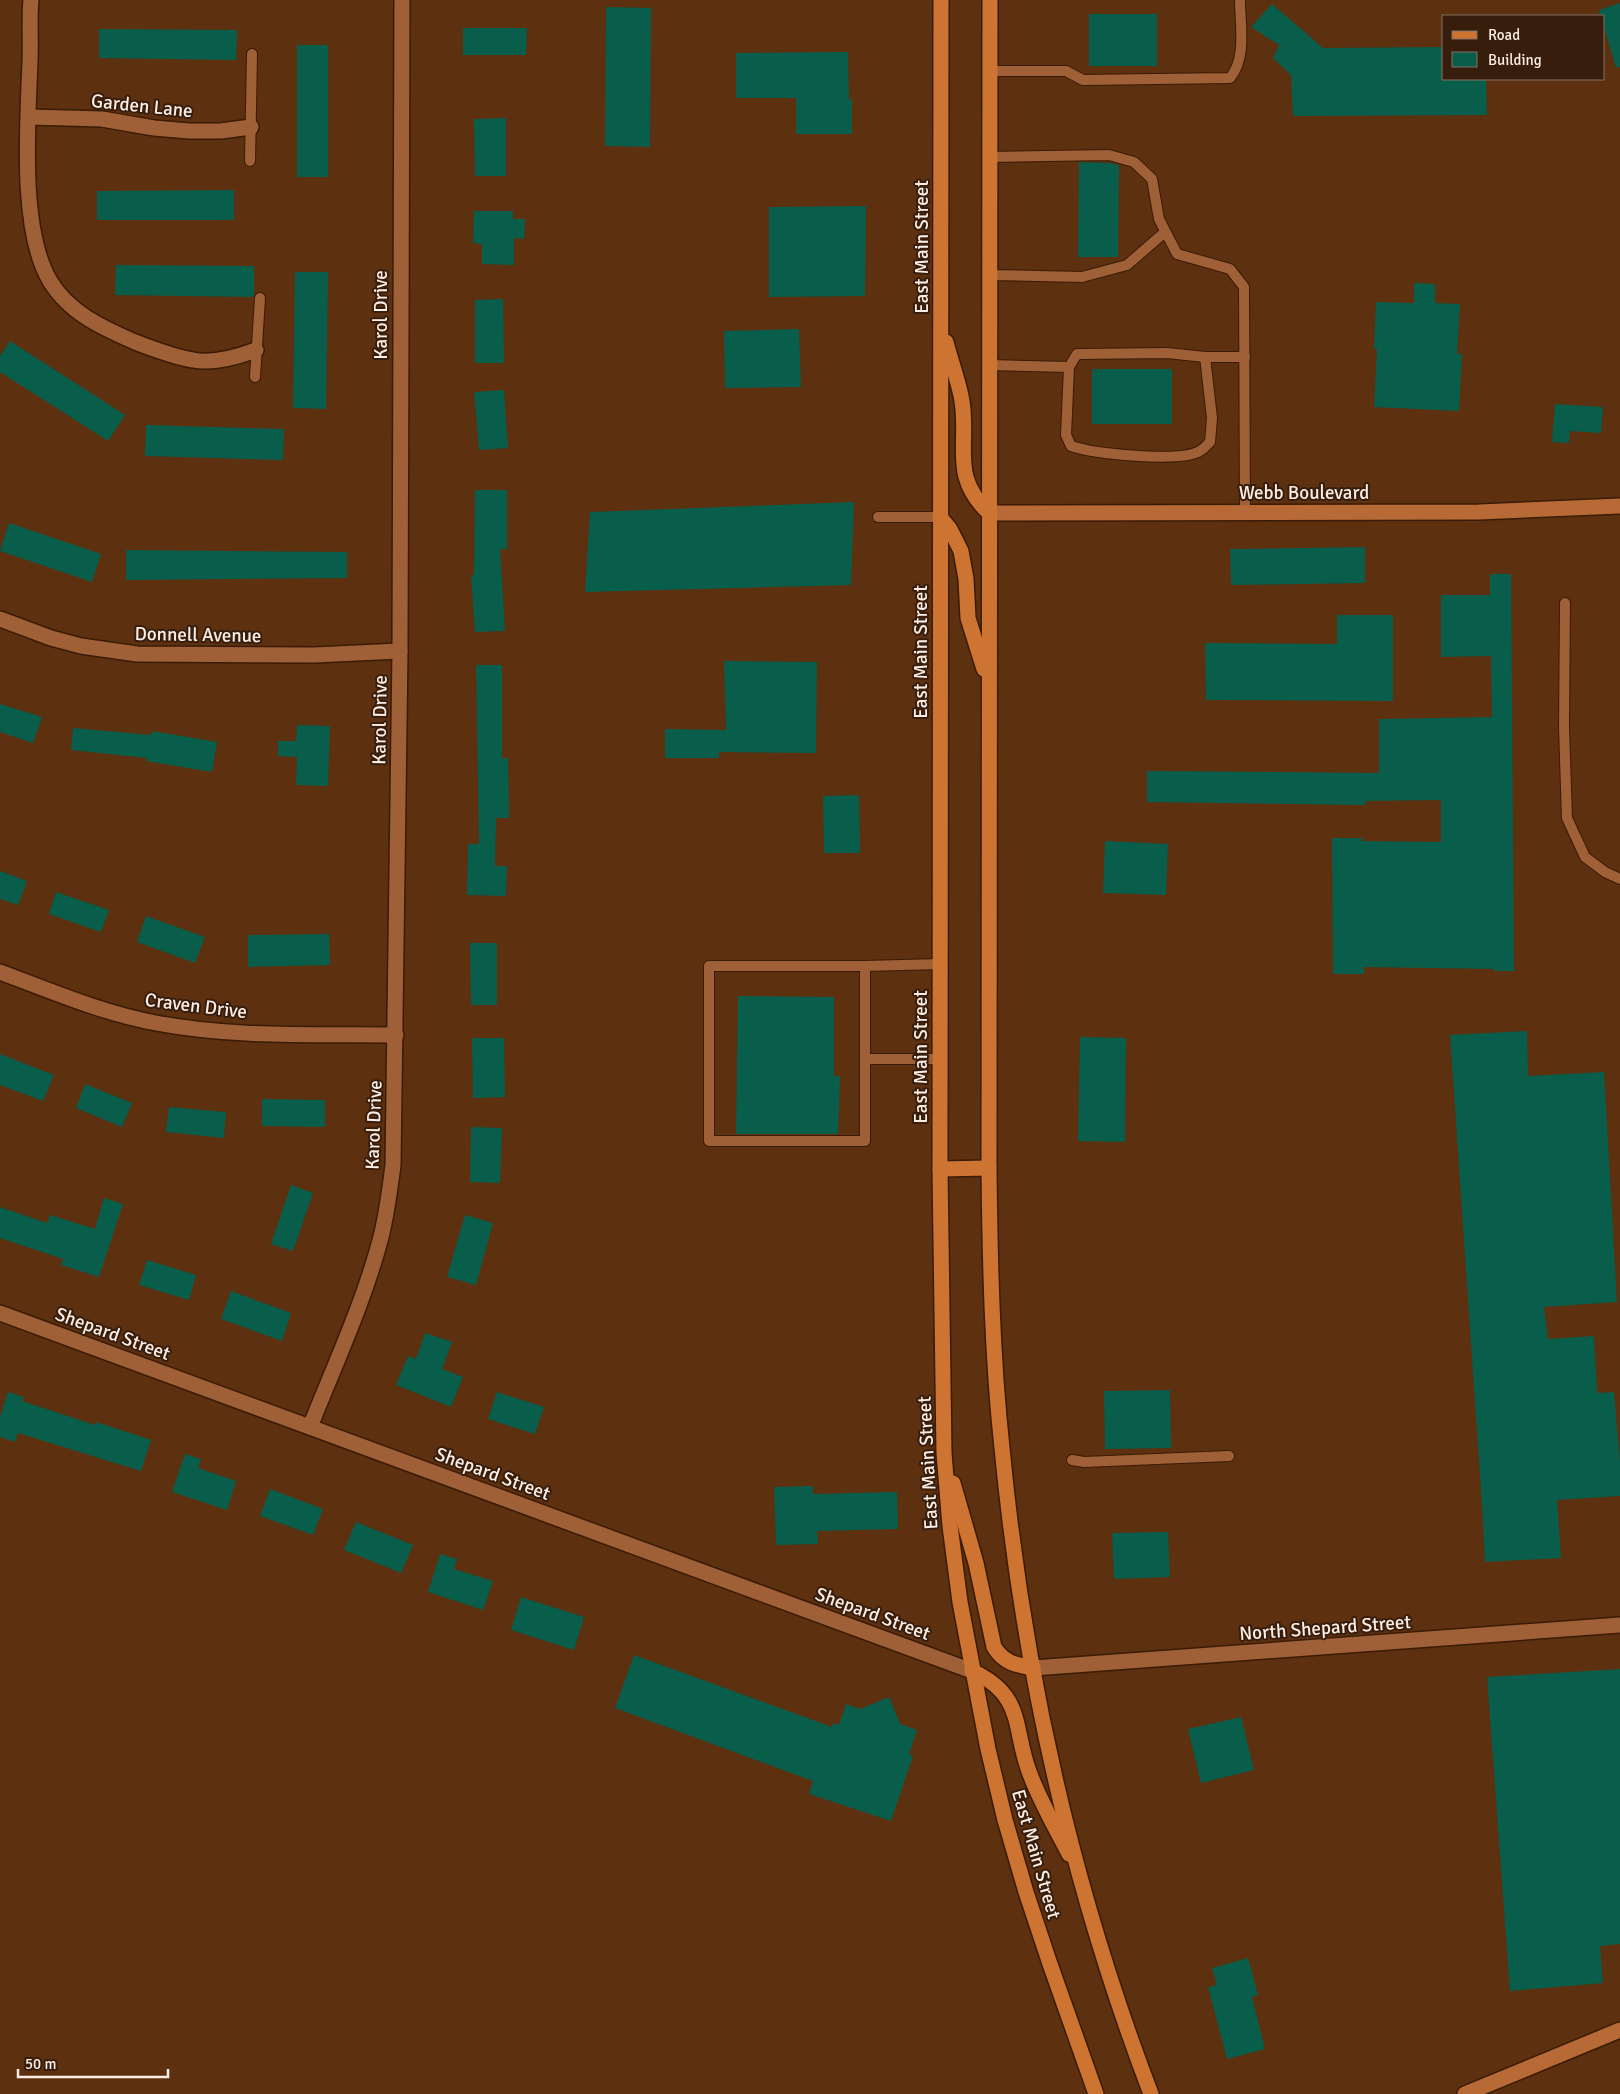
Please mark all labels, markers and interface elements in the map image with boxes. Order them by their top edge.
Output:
legend [1442,15,1605,80]
text: Road [1488,26,1520,44]
text: Building [1488,51,1542,69]
street label: Garden Lane [90,89,194,123]
street label: East Main Street [910,180,934,314]
street label: Karol Drive [369,270,393,360]
street label: Webb Boulevard [1239,481,1369,505]
street label: East Main Street [909,585,933,719]
street label: Donnell Avenue [134,622,262,648]
street label: Karol Drive [367,675,393,765]
street label: Craven Drive [143,988,248,1024]
street label: East Main Street [909,990,933,1124]
street label: Karol Drive [360,1080,388,1170]
street label: Shepard Street [52,1302,174,1366]
street label: East Main Street [913,1395,943,1530]
street label: Shepard Street [432,1442,554,1506]
street label: Shepard Street [812,1582,934,1646]
street label: North Shepard Street [1238,1610,1412,1646]
street label: East Main Street [1006,1787,1066,1922]
scale bar [18,2046,168,2078]
text: 50 m [25,2055,56,2073]

